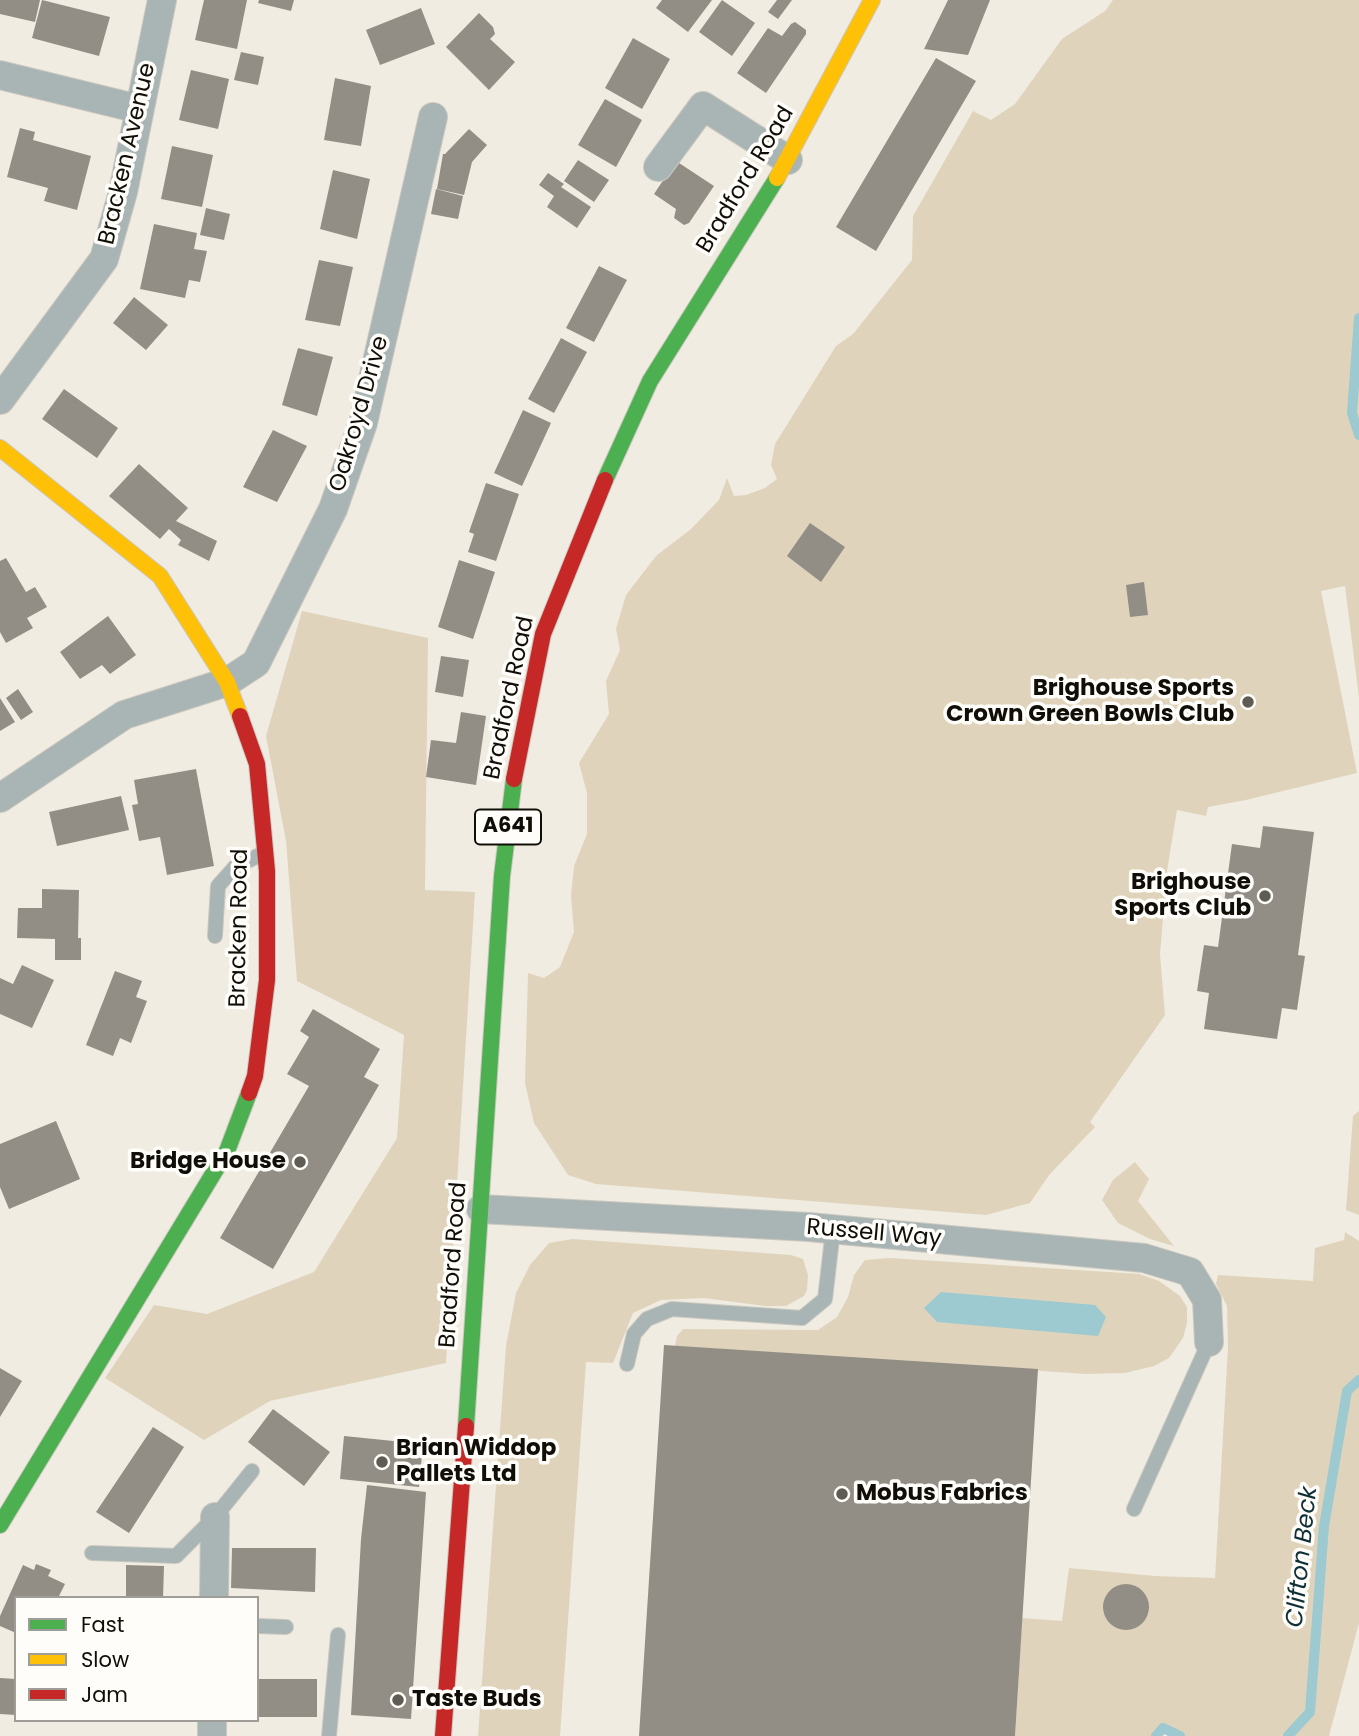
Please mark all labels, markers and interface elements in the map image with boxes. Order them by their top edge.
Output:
street label: Bracken Avenue [94,61,162,247]
street label: Bradford Road [691,102,801,258]
street label: Oakroyd Drive [325,333,395,495]
street label: Bradford Road [479,614,541,782]
place label: Brighouse Sports Crown Green Bowls Club [946,675,1234,729]
marker: Brighouse Sports Crown Green Bowls Club [1240,694,1256,710]
road number: A641 [475,810,541,844]
street label: Bracken Road [225,848,255,1008]
place label: Brighouse Sports Club [1114,869,1251,923]
marker: Brighouse Sports Club [1257,888,1273,904]
place label: Bridge House [130,1148,286,1176]
marker: Bridge House [292,1154,308,1170]
street label: Bradford Road [434,1181,474,1349]
street label: Russell Way [805,1214,943,1254]
place label: Brian Widdop Pallets Ltd [396,1435,556,1489]
marker: Brian Widdop Pallets Ltd [374,1454,390,1470]
place label: Mobus Fabrics [856,1480,1028,1508]
water label: Clifton Beck [1281,1485,1325,1629]
marker: Mobus Fabrics [834,1486,850,1502]
legend [14,1596,259,1722]
text: Fast [81,1610,124,1639]
text: Slow [81,1645,129,1674]
text: Jam [81,1680,128,1709]
place label: Taste Buds [412,1686,542,1714]
marker: Taste Buds [390,1692,406,1708]

